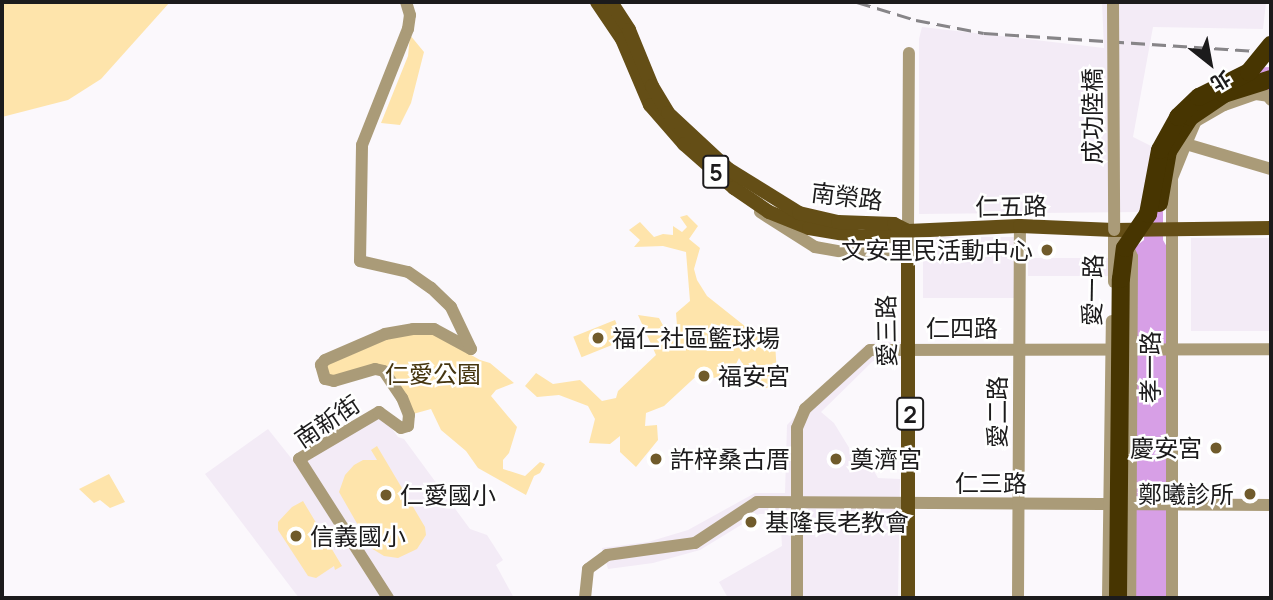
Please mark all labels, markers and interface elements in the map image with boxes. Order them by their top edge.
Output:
north arrow [1175,28,1245,98]
text: 北 [1206,65,1236,97]
street label: 成功陸橋 [1078,68,1106,164]
road number: 5 [702,153,730,192]
street label: 南榮路 [810,177,884,215]
street label: 仁五路 [975,191,1047,221]
place label: 文安里民活動中心 [841,236,1033,264]
marker: 文安里民活動中心 [1039,242,1055,258]
street label: 愛一路 [1077,254,1107,326]
street label: 愛三路 [871,295,901,367]
street label: 仁四路 [926,314,998,342]
place label: 福仁社區籃球場 [612,324,780,352]
marker: 福仁社區籃球場 [590,330,606,346]
street label: 孝一路 [1136,331,1164,403]
park label: 仁愛公園 [385,360,481,388]
place label: 福安宮 [718,362,790,390]
marker: 福安宮 [696,368,712,384]
street label: 愛二路 [983,376,1011,448]
street label: 南新街 [289,389,365,453]
road number: 2 [896,394,924,434]
place label: 慶安宮 [1130,434,1202,462]
marker: 慶安宮 [1208,440,1224,456]
place label: 許梓桑古厝 [670,445,790,473]
place label: 奠濟宮 [850,445,922,473]
marker: 許梓桑古厝 [648,451,664,467]
marker: 奠濟宮 [828,451,844,467]
street label: 仁三路 [955,469,1027,497]
place label: 鄭曦診所 [1138,480,1234,508]
place label: 仁愛國小 [400,481,496,509]
marker: 鄭曦診所 [1240,484,1260,504]
marker: 仁愛國小 [378,487,394,503]
place label: 基隆長老教會 [765,508,909,536]
marker: 基隆長老教會 [743,514,759,530]
place label: 信義國小 [310,522,406,550]
marker: 信義國小 [288,528,304,544]

